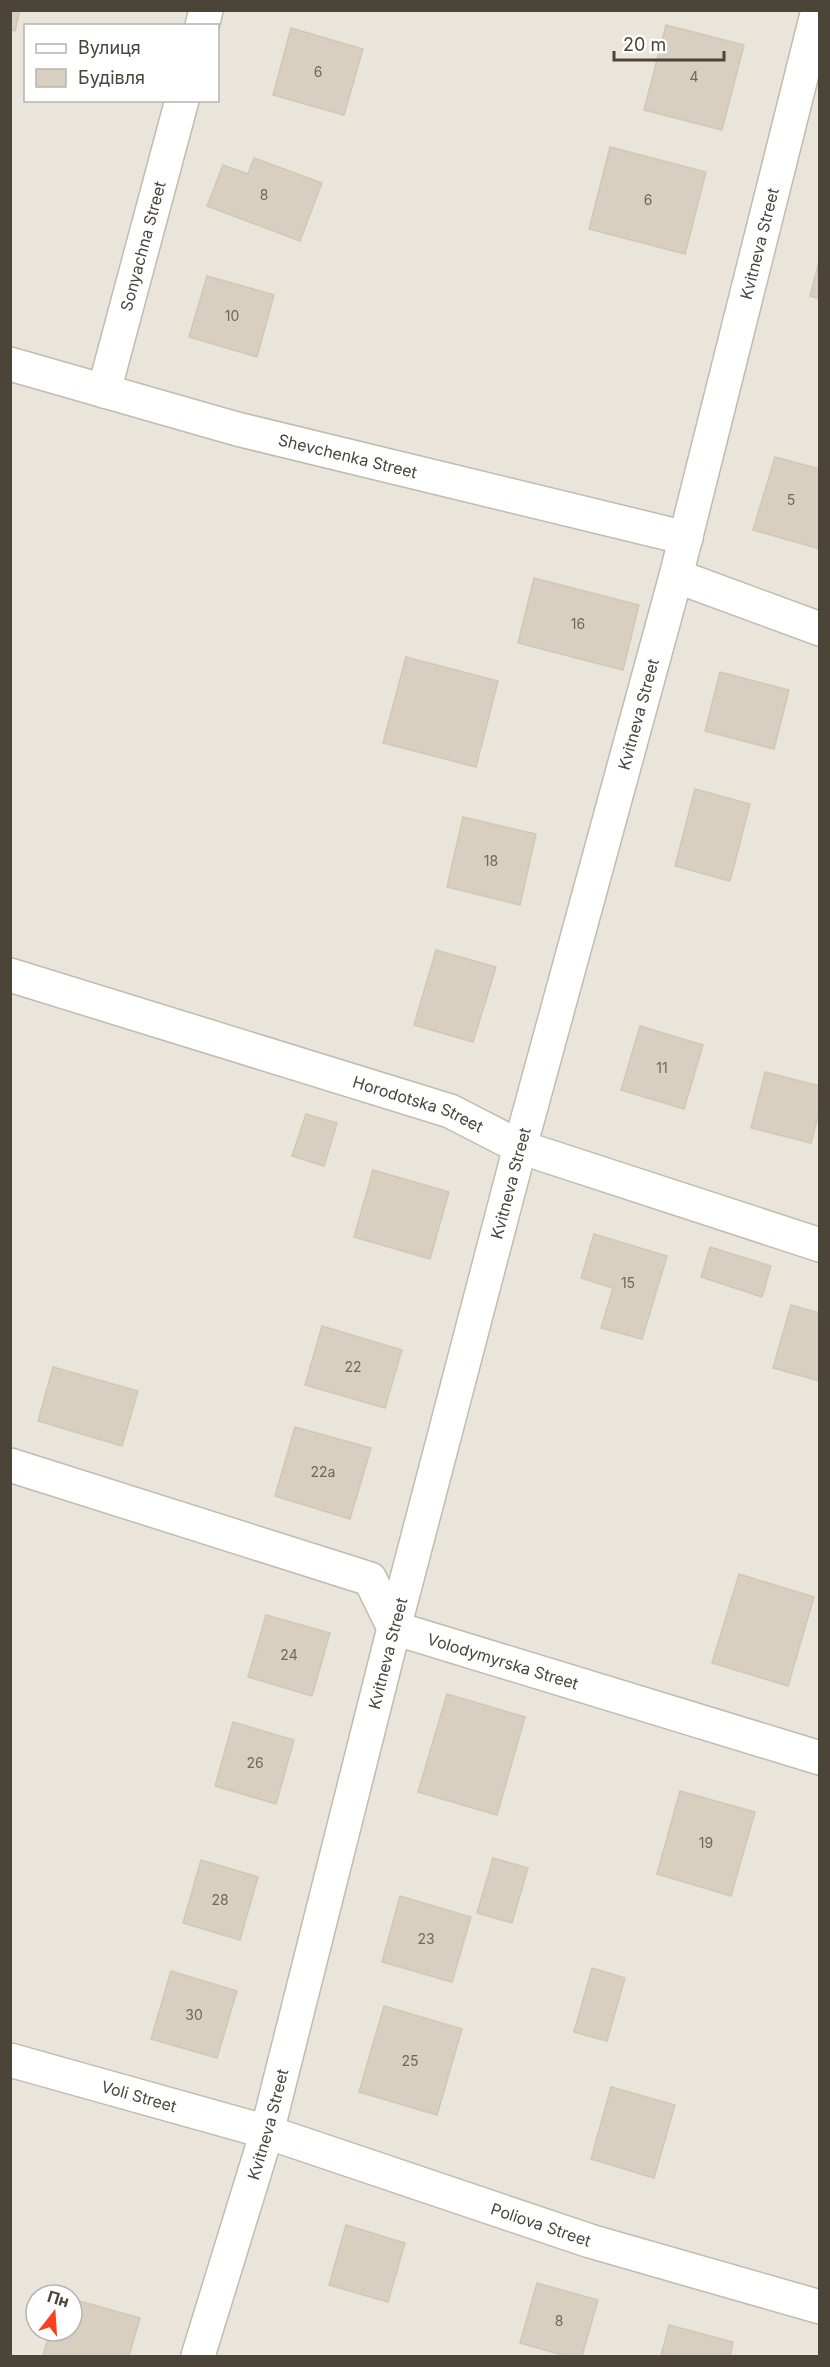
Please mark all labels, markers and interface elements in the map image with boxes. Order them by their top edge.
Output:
legend [24,24,219,102]
scale bar [614,24,724,62]
text: 20 m [623,34,666,55]
text: Вулиця [78,37,141,58]
house number: 6 [314,63,322,80]
text: Будівля [78,67,145,88]
house number: 4 [689,68,699,85]
street label: Sonyachna Street [116,179,170,313]
house number: 8 [260,186,268,203]
street label: Kvitneva Street [736,186,783,301]
house number: 6 [644,191,652,208]
house number: 10 [225,307,239,324]
street label: Shevchenka Street [276,429,419,482]
house number: 5 [787,491,795,508]
house number: 16 [571,615,585,632]
street label: Kvitneva Street [614,656,663,772]
house number: 18 [484,852,498,869]
house number: 11 [656,1059,668,1076]
street label: Horodotska Street [350,1072,487,1136]
street label: Kvitneva Street [486,1125,535,1241]
house number: 15 [621,1274,635,1291]
house number: 22 [344,1358,362,1375]
house number: 22а [311,1463,335,1480]
street label: Kvitneva Street [364,1595,412,1711]
street label: Volodymyrska Street [425,1629,581,1694]
house number: 24 [280,1646,298,1663]
house number: 26 [246,1754,264,1771]
house number: 19 [699,1834,713,1851]
house number: 28 [211,1891,229,1908]
house number: 23 [417,1930,435,1947]
house number: 30 [185,2006,203,2023]
house number: 25 [401,2052,419,2069]
street label: Kvitneva Street [243,2067,293,2182]
street label: Voli Street [99,2076,179,2116]
street label: Poliova Street [488,2198,594,2251]
north arrow [24,2283,84,2343]
text: Пн [45,2286,72,2311]
house number: 8 [555,2312,563,2329]

